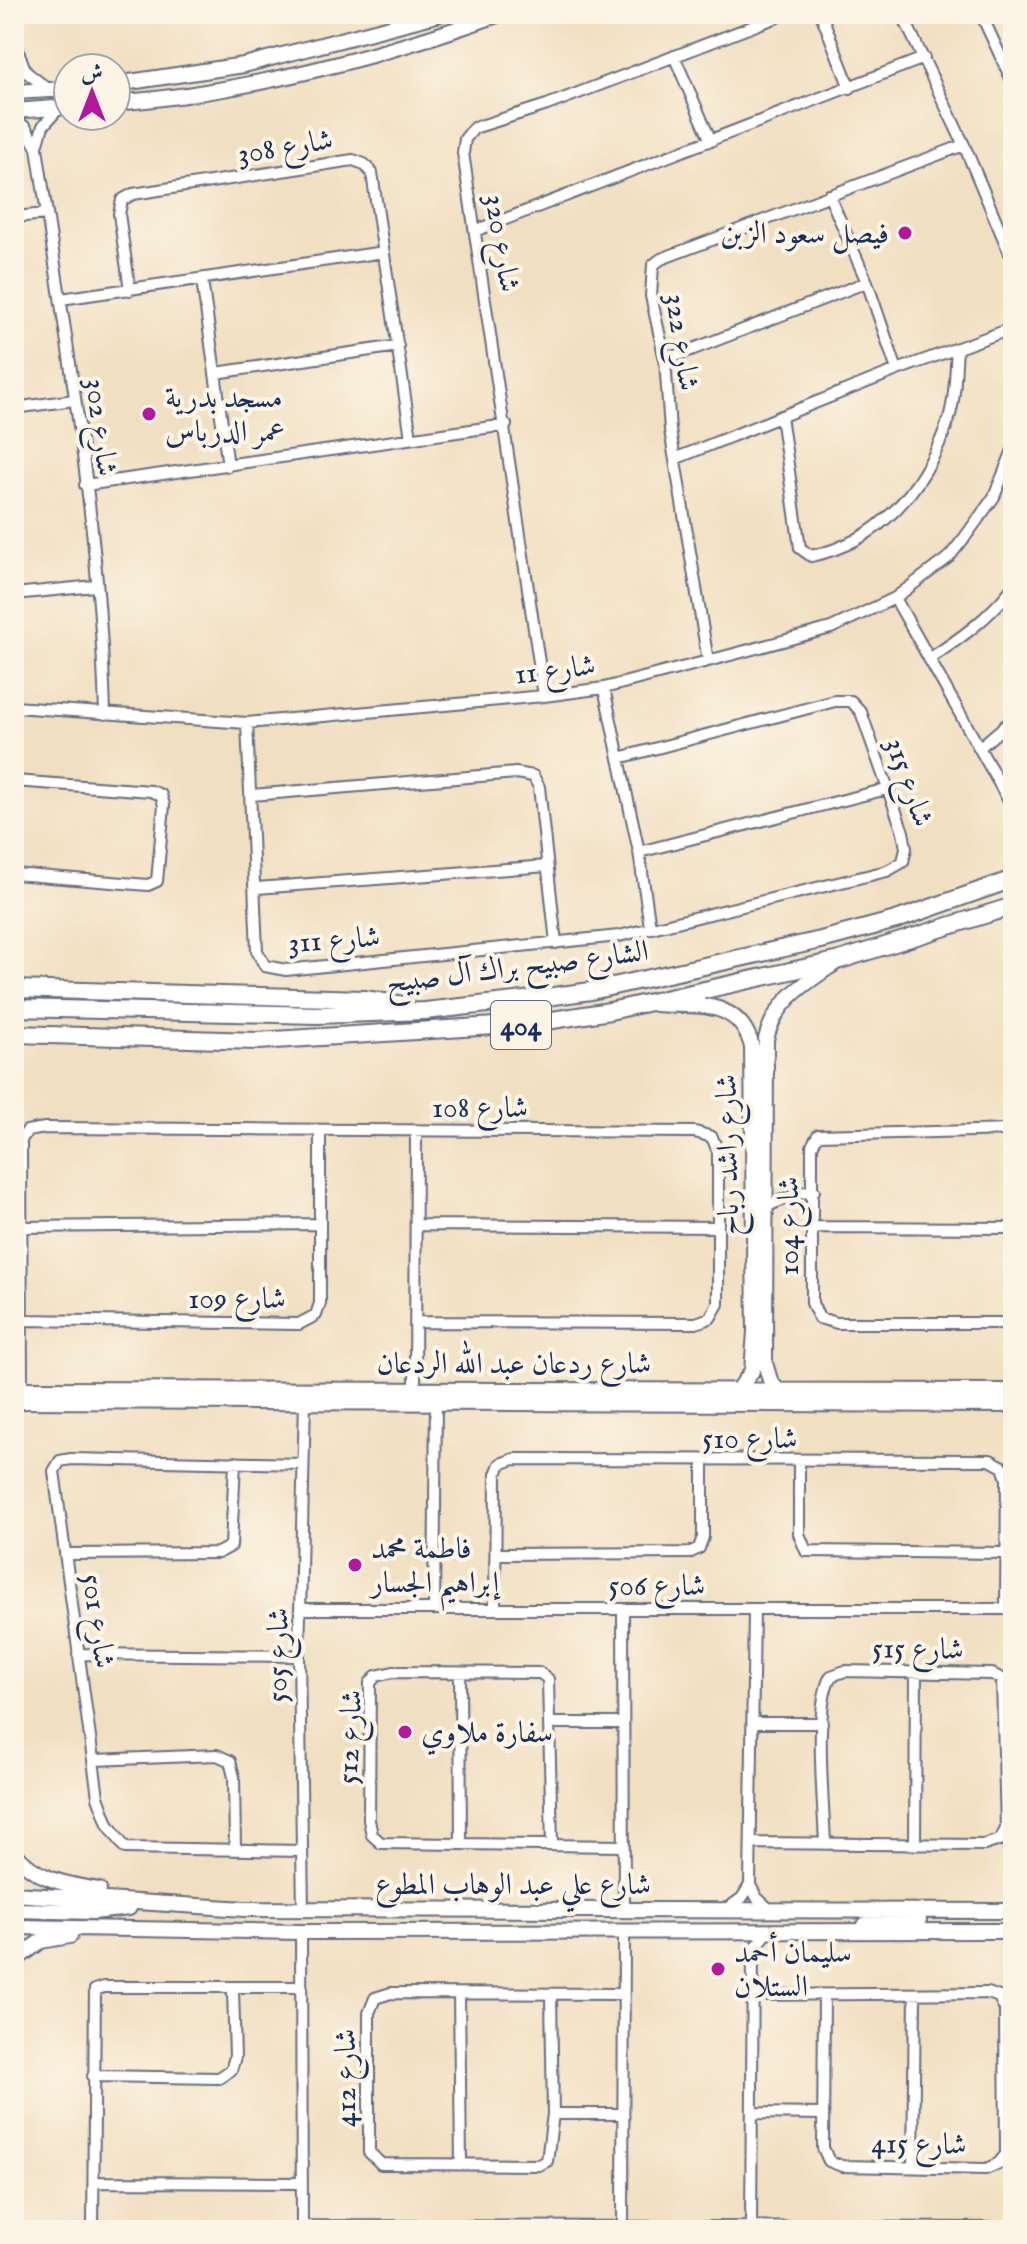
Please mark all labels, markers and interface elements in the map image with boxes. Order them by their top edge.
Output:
north arrow [52,52,132,132]
text: ش [81,60,103,88]
street label: شارع 308 [235,122,336,178]
street label: شارع 320 [471,192,528,296]
place label: فيصل سعود الزبن [720,216,889,254]
marker: فيصل سعود الزبن [896,224,914,242]
street label: شارع 322 [651,291,707,394]
street label: شارع 302 [71,376,125,479]
place label: مسجد بدرية عمر الدرباس [165,380,285,452]
marker: مسجد بدرية عمر الدرباس [140,405,158,423]
street label: شارع 11 [513,647,598,699]
street label: شارع 315 [871,733,941,834]
street label: شارع 311 [287,919,382,967]
street label: الشارع صبيح براك آل صبيح [383,932,652,1009]
road number: 404 [491,1001,551,1049]
street label: شارع راشد رباح [709,1074,754,1236]
street label: شارع 108 [432,1090,528,1132]
street label: شارع 104 [771,1176,813,1276]
street label: شارع 109 [188,1281,286,1323]
street label: شارع ردعان عبد الله الردعان [377,1340,651,1388]
street label: شارع 510 [702,1421,798,1463]
place label: فاطمة محمد إبراهيم الجسار [368,1531,501,1611]
marker: فاطمة محمد إبراهيم الجسار [346,1556,364,1574]
street label: شارع 506 [609,1568,705,1610]
street label: شارع 501 [68,1572,122,1672]
street label: شارع 505 [259,1607,303,1703]
street label: شارع 515 [872,1630,964,1674]
street label: شارع 512 [330,1689,376,1786]
place label: سفارة ملاوي [421,1715,553,1756]
marker: سفارة ملاوي [396,1723,414,1741]
street label: شارع علي عبد الوهاب المطوع [375,1867,651,1913]
place label: سليمان أحمد الستلان [734,1931,852,2007]
marker: سليمان أحمد الستلان [709,1960,727,1978]
street label: شارع 412 [328,2029,370,2127]
street label: شارع 415 [871,2125,967,2169]

